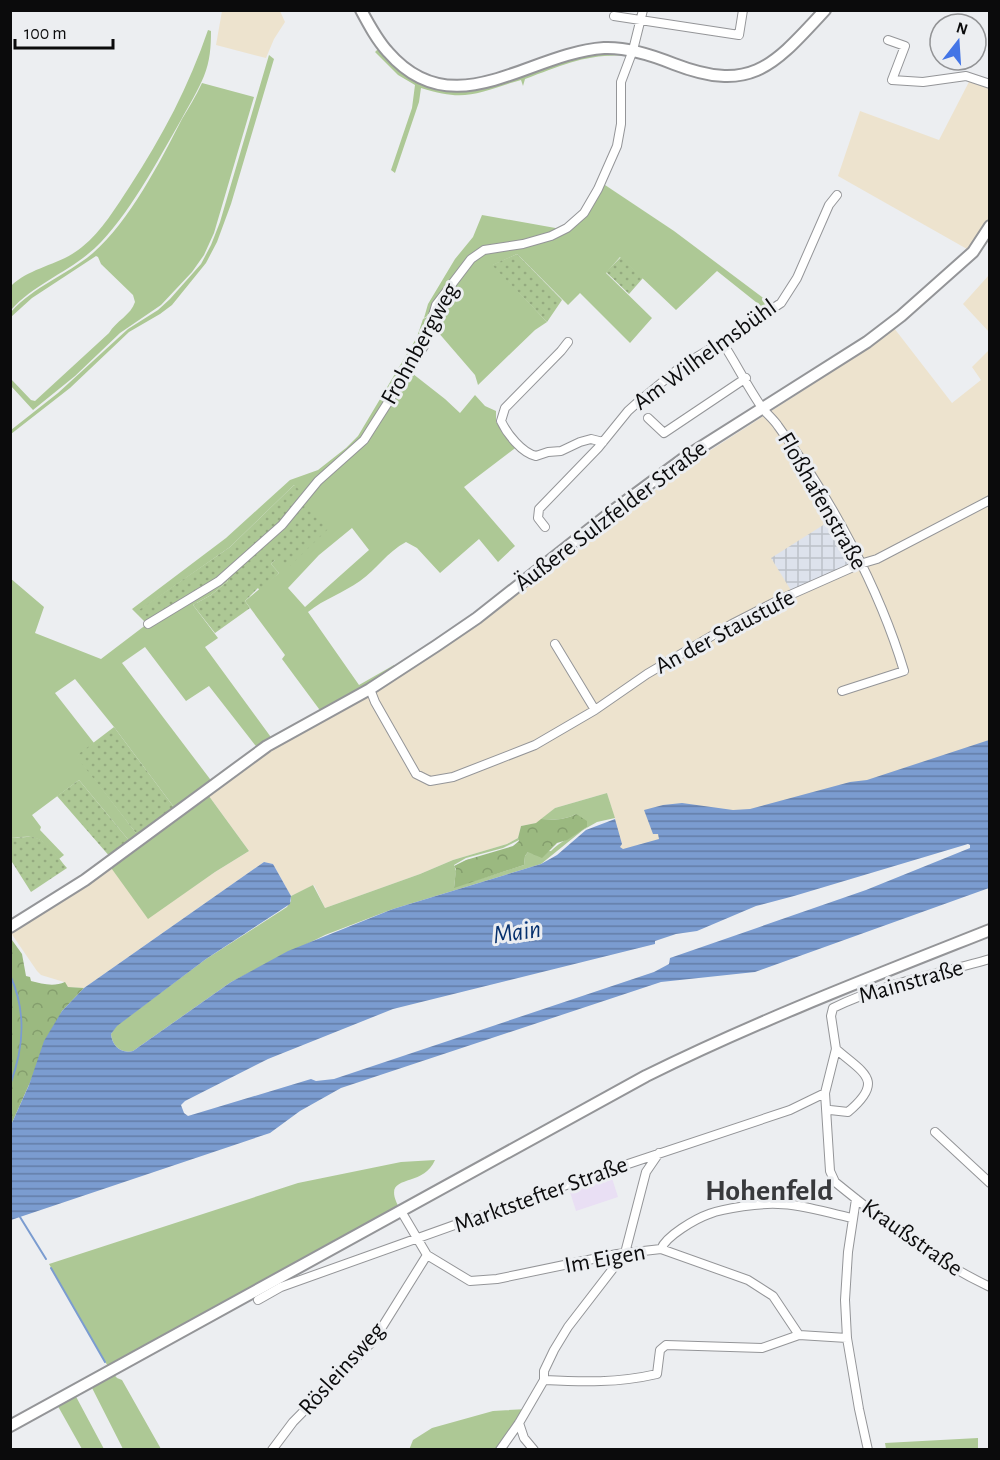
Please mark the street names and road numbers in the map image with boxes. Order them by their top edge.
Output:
street label: Frohnbergweg [377,279,463,409]
street label: Am Wilhelmsbühl [629,295,781,415]
street label: Floßhafenstraße [773,428,871,574]
street label: Äußere Sulzfelder Straße [510,435,711,596]
street label: An der Staustufe [651,585,799,679]
street label: Mainstraße [856,956,966,1008]
street label: Marktstefter Straße [451,1152,631,1238]
street label: Kraußstraße [857,1195,967,1281]
street label: Im Eigen [563,1240,647,1278]
street label: Rösleinsweg [294,1318,390,1420]

